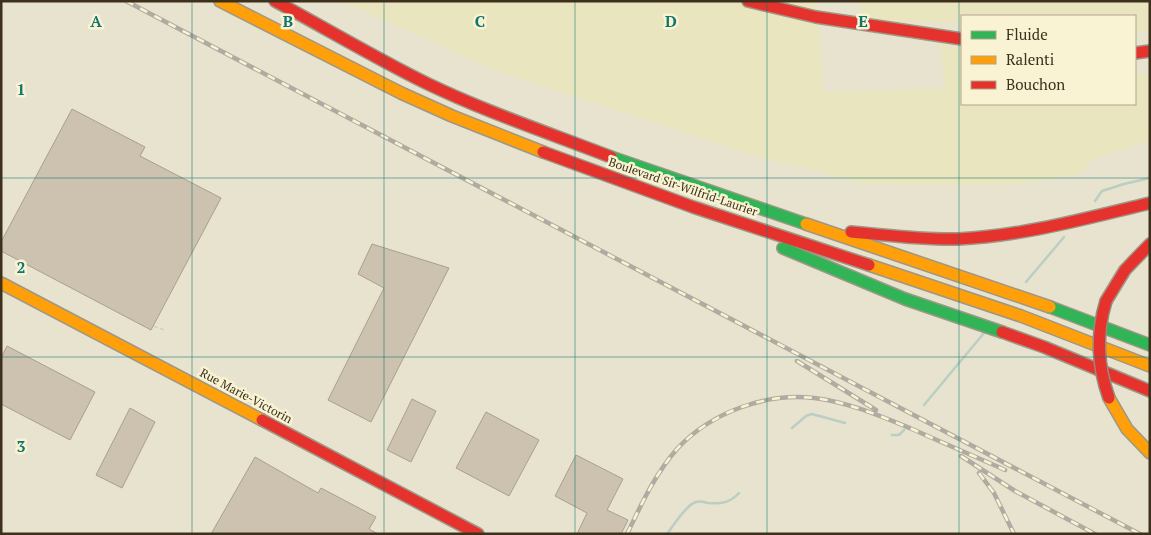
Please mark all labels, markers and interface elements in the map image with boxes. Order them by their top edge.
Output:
text: A [90,10,102,32]
text: B [283,10,293,32]
text: C [475,10,485,32]
text: D [665,10,677,32]
text: E [858,10,868,32]
legend [961,15,1136,105]
text: Fluide [1006,24,1048,44]
text: Ralenti [1006,49,1054,69]
text: Bouchon [1006,74,1065,94]
text: 1 [16,78,26,100]
street label: Boulevard Sir-Wilfrid-Laurier [607,154,760,219]
text: 2 [16,256,26,278]
street label: Rue Marie-Victorin [197,365,295,426]
text: 3 [16,435,26,457]

